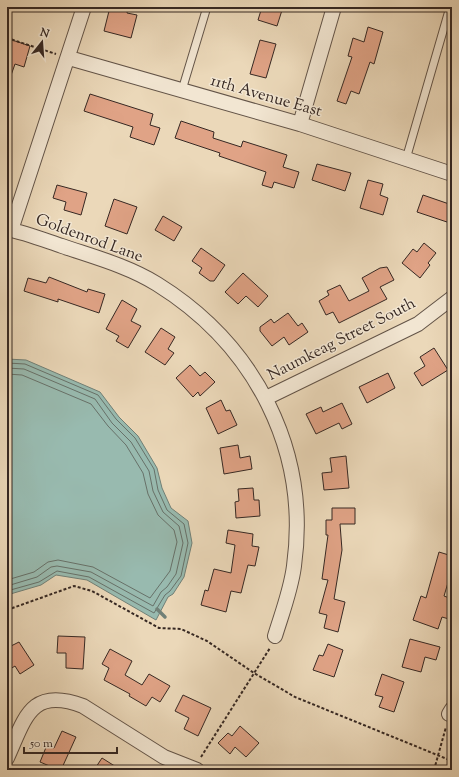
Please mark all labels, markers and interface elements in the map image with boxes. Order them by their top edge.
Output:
north arrow [22,22,62,62]
text: N [37,24,51,42]
street label: 11th Avenue East [208,70,325,124]
street label: Goldenrod Lane [32,209,146,269]
street label: Naumkeag Street South [264,292,421,387]
scale bar [24,729,117,755]
text: 50 m [29,735,53,753]

